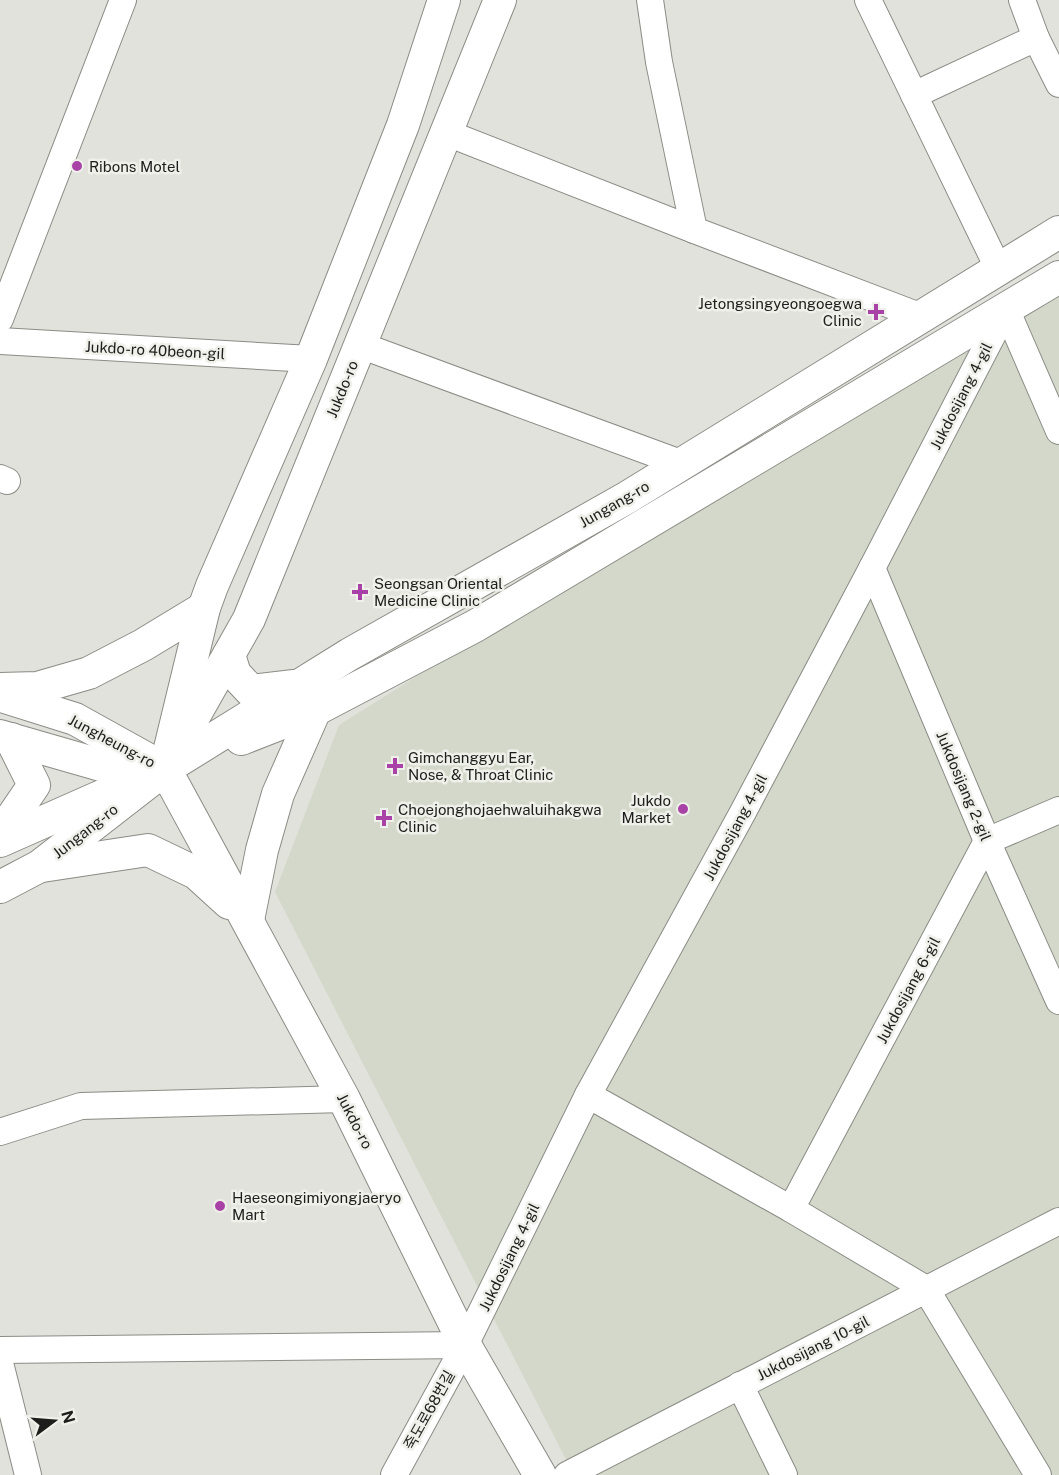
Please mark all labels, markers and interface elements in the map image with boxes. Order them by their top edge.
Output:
place label: Ribons Motel [89,158,180,175]
marker: Ribons Motel [70,159,84,173]
place label: Jetongsingyeongoegwa Clinic [698,295,862,329]
marker: Jetongsingyeongoegwa Clinic [867,303,885,321]
street label: Jukdo-ro 40beon-gil [85,338,225,362]
street label: Jukdosijang 4-gil [927,340,995,452]
street label: Jukdo-ro [323,358,361,420]
street label: Jungang-ro [576,477,652,531]
place label: Seongsan Oriental Medicine Clinic [374,575,503,609]
marker: Seongsan Oriental Medicine Clinic [351,583,369,601]
street label: Jungheung-ro [66,711,158,771]
street label: Jukdosijang 2-gil [933,729,995,843]
place label: Gimchanggyu Ear, Nose, & Throat Clinic [408,749,553,783]
marker: Gimchanggyu Ear, Nose, & Throat Clinic [386,757,404,775]
street label: Jukdosijang 4-gil [700,771,770,883]
place label: Jukdo Market [622,792,671,826]
street label: Jungang-ro [49,800,121,862]
place label: Choejonghojaehwaluihakgwa Clinic [398,801,602,835]
marker: Jukdo Market [676,802,690,816]
marker: Choejonghojaehwaluihakgwa Clinic [375,809,393,827]
street label: Jukdosijang 6-gil [873,934,943,1046]
street label: Jukdo-ro [334,1090,376,1152]
place label: Haeseongimiyongjaeryo Mart [232,1189,401,1223]
marker: Haeseongimiyongjaeryo Mart [213,1199,227,1213]
street label: Jukdosijang 4-gil [475,1200,543,1314]
street label: Jukdosijang 10-gil [754,1312,872,1384]
street label: 죽도로68번길 [400,1367,458,1453]
north arrow [24,1391,84,1451]
text: N [57,1408,79,1426]

